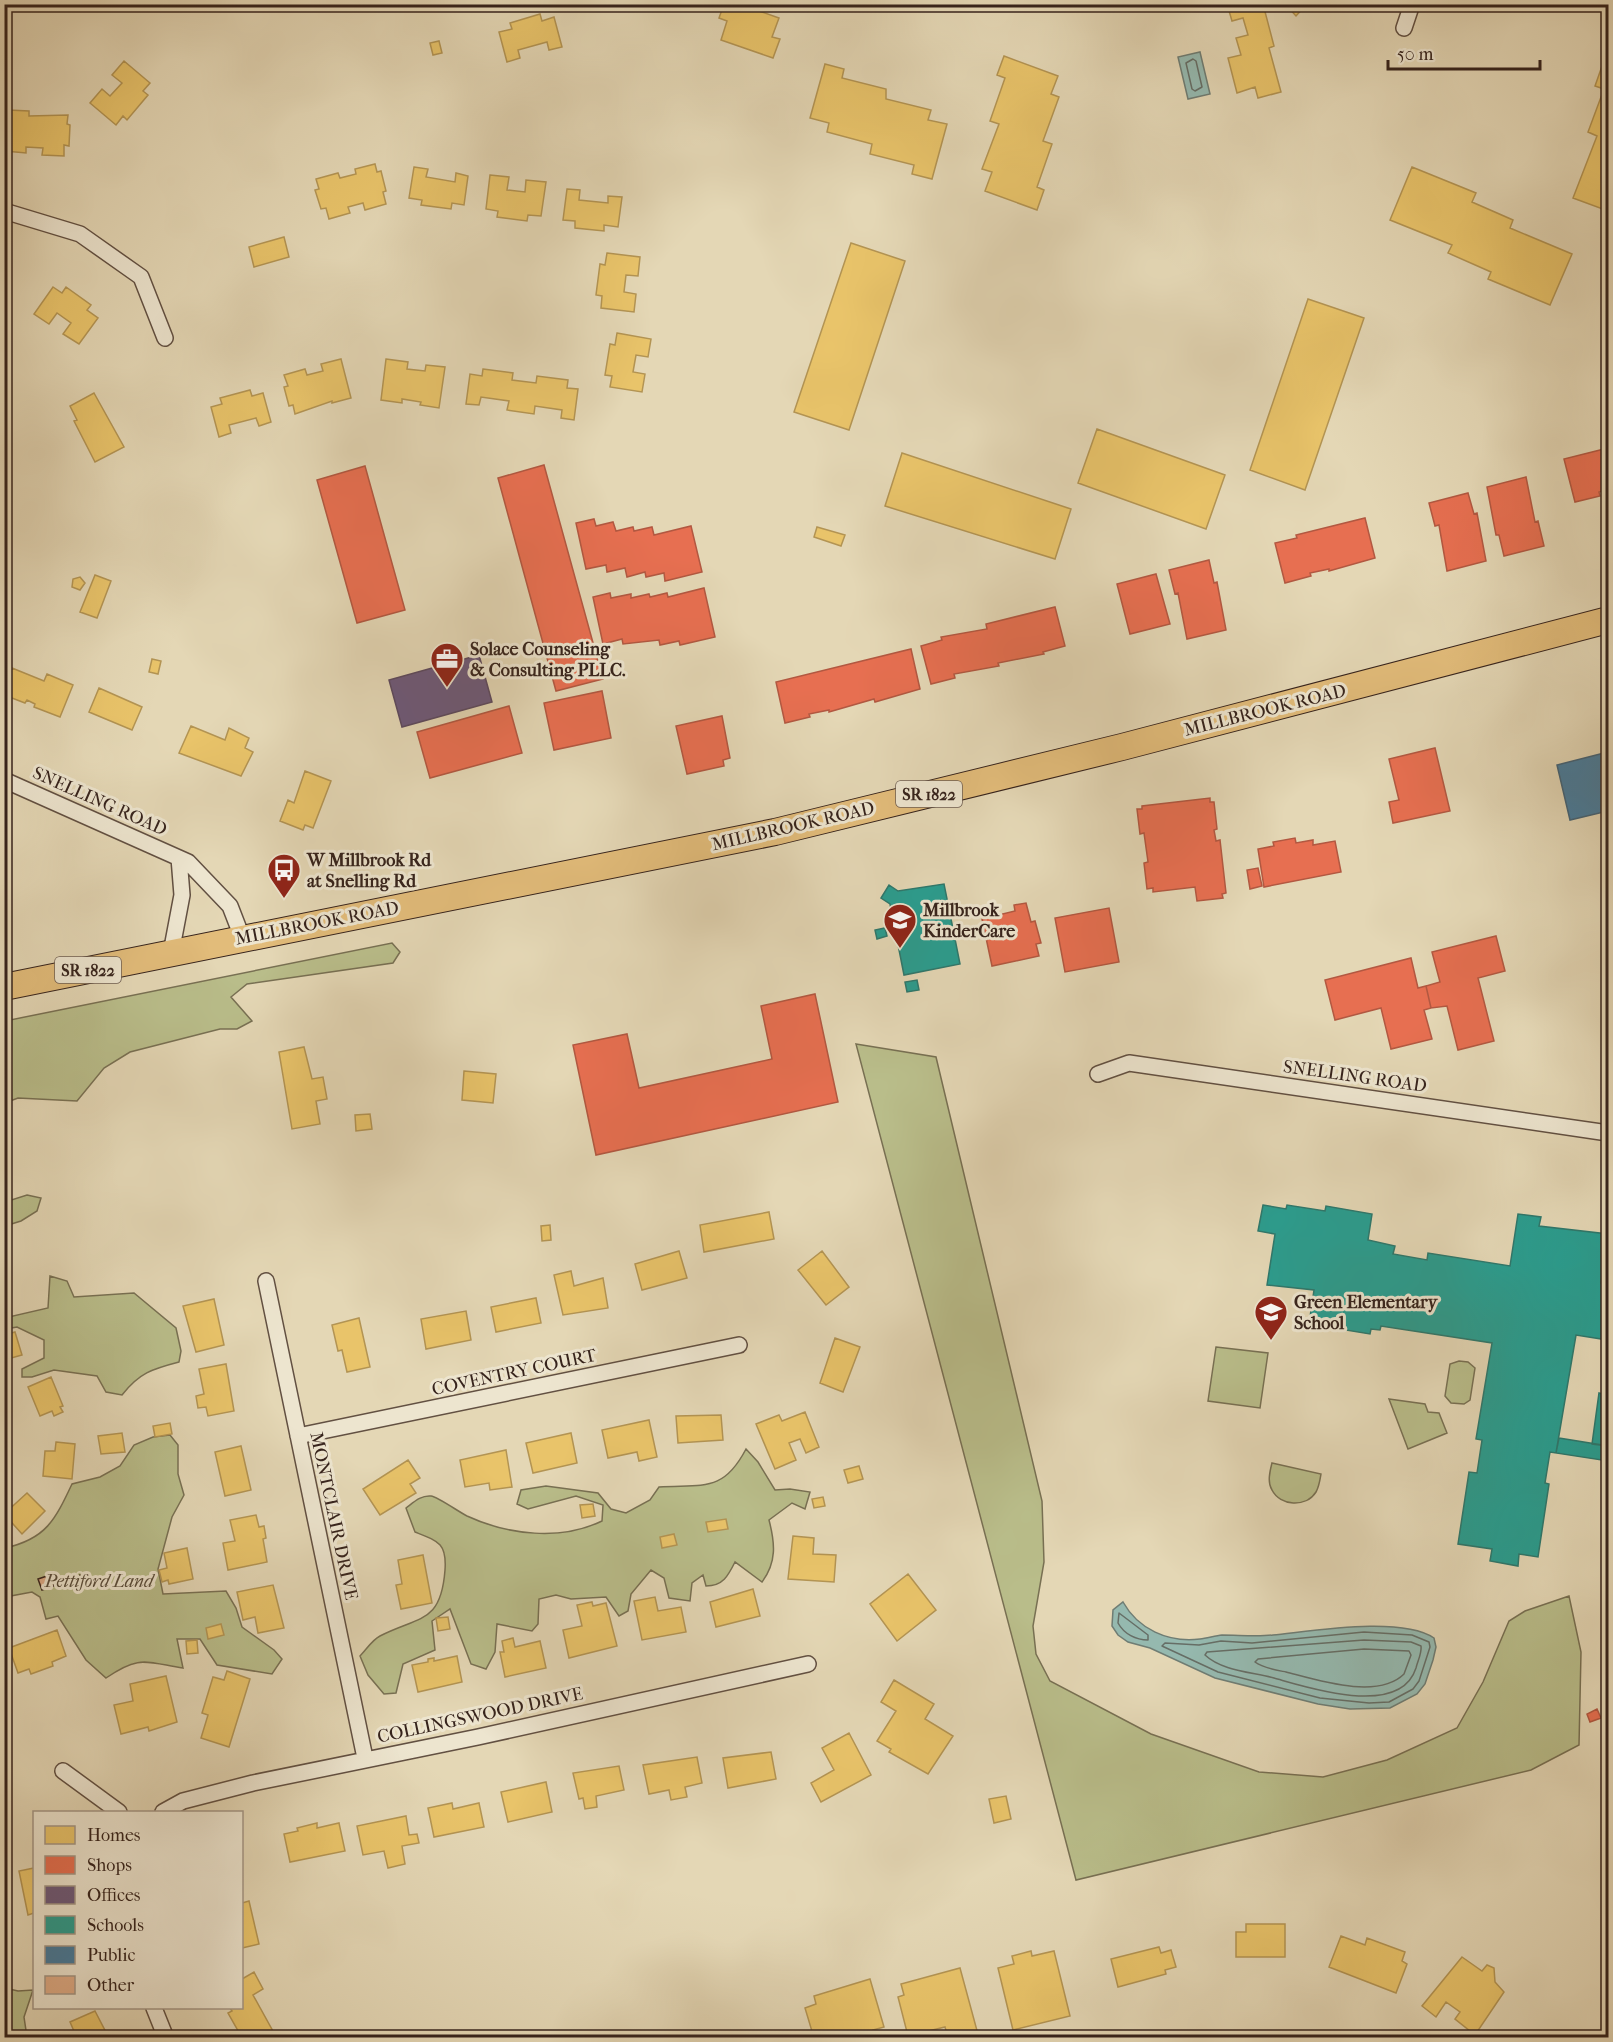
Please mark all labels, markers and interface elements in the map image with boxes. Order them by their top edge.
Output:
scale bar [1388,33,1540,71]
text: 50 m [1397,44,1434,65]
place label: Solace Counseling & Consulting PLLC. [470,639,626,681]
office icon: Solace Counseling & Consulting PLLC. [429,641,465,688]
street label: MILLBROOK ROAD [1182,680,1348,741]
street label: SNELLING ROAD [29,762,170,840]
road number: SR 1822 [896,781,962,807]
street label: MILLBROOK ROAD [710,798,877,855]
place label: W Millbrook Rd at Snelling Rd [306,850,432,892]
bus stop icon: W Millbrook Rd at Snelling Rd [266,852,302,899]
street label: MILLBROOK ROAD [233,897,401,950]
place label: Millbrook KinderCare [922,900,1015,942]
school or university icon: Millbrook KinderCare [882,902,918,949]
road number: SR 1822 [55,957,121,983]
street label: SNELLING ROAD [1282,1056,1428,1097]
place label: Green Elementary School [1294,1292,1439,1334]
school or university icon: Green Elementary School [1253,1294,1289,1341]
street label: COVENTRY COURT [430,1345,599,1400]
street label: MONTCLAIR DRIVE [305,1430,362,1602]
park label: Pettiford Land [44,1571,156,1592]
street label: COLLINGSWOOD DRIVE [375,1683,585,1748]
legend [33,1811,243,2009]
text: Homes [87,1825,141,1846]
text: Shops [87,1855,132,1876]
text: Offices [87,1885,141,1906]
text: Schools [87,1915,144,1936]
text: Public [87,1945,135,1966]
text: Other [87,1975,135,1996]

